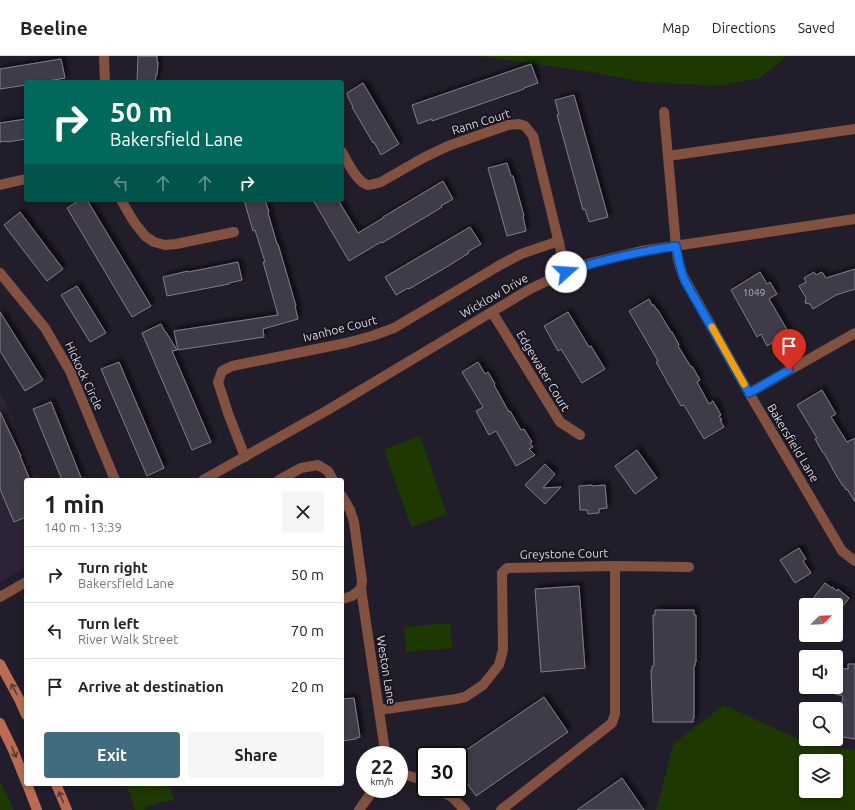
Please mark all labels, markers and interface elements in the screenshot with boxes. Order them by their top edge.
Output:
text: Beeline [20,17,88,39]
text: Map [662,20,690,36]
text: Directions [712,20,776,36]
text: Saved [798,20,835,36]
icon: right [44,96,96,148]
text: 50 m [110,96,172,127]
street label: Rann Court [450,106,512,137]
text: Bakersfield Lane [110,129,243,149]
icon: left [110,172,132,194]
icon: ahead [152,172,174,194]
icon: ahead [194,172,216,194]
icon: right [236,172,258,194]
position arrow [545,251,587,293]
street label: Wicklow Drive [457,271,530,320]
house number: 1049 [743,287,765,298]
street label: Ivanhoe Court [302,313,378,344]
street label: Edgewater Court [514,328,573,414]
pin [772,329,806,370]
icon: arrive [778,335,800,357]
street label: Hickock Circle [63,339,106,412]
street label: Bakersfield Lane [765,401,822,484]
text: 1 min [44,491,105,518]
button: close [282,491,324,533]
text: 140 m · 13:39 [44,520,122,534]
street label: Greystone Court [520,546,609,561]
text: Turn right [78,559,148,576]
icon: right [44,564,66,586]
text: 50 m [291,566,324,583]
text: Bakersfield Lane [78,576,174,590]
north arrow [799,598,843,642]
map controls [799,598,843,798]
text: Turn left [78,615,139,632]
icon: left [44,620,66,642]
text: 70 m [291,622,324,639]
text: River Walk Street [78,632,178,646]
street label: Weston Lane [375,634,398,705]
button: sound [799,650,843,694]
icon: arrive [44,676,66,698]
text: Arrive at destination [78,678,224,695]
text: 20 m [291,678,324,695]
one-way arrow [9,683,17,695]
button: search [799,702,843,746]
button: Exit [44,732,180,778]
button: Share [188,732,324,778]
one-way arrow [10,746,18,758]
speed limit sign: 30 [416,746,468,798]
button: layers [799,754,843,798]
text: 22 [371,755,393,778]
text: km/h [370,776,394,787]
one-way arrow [57,791,65,803]

